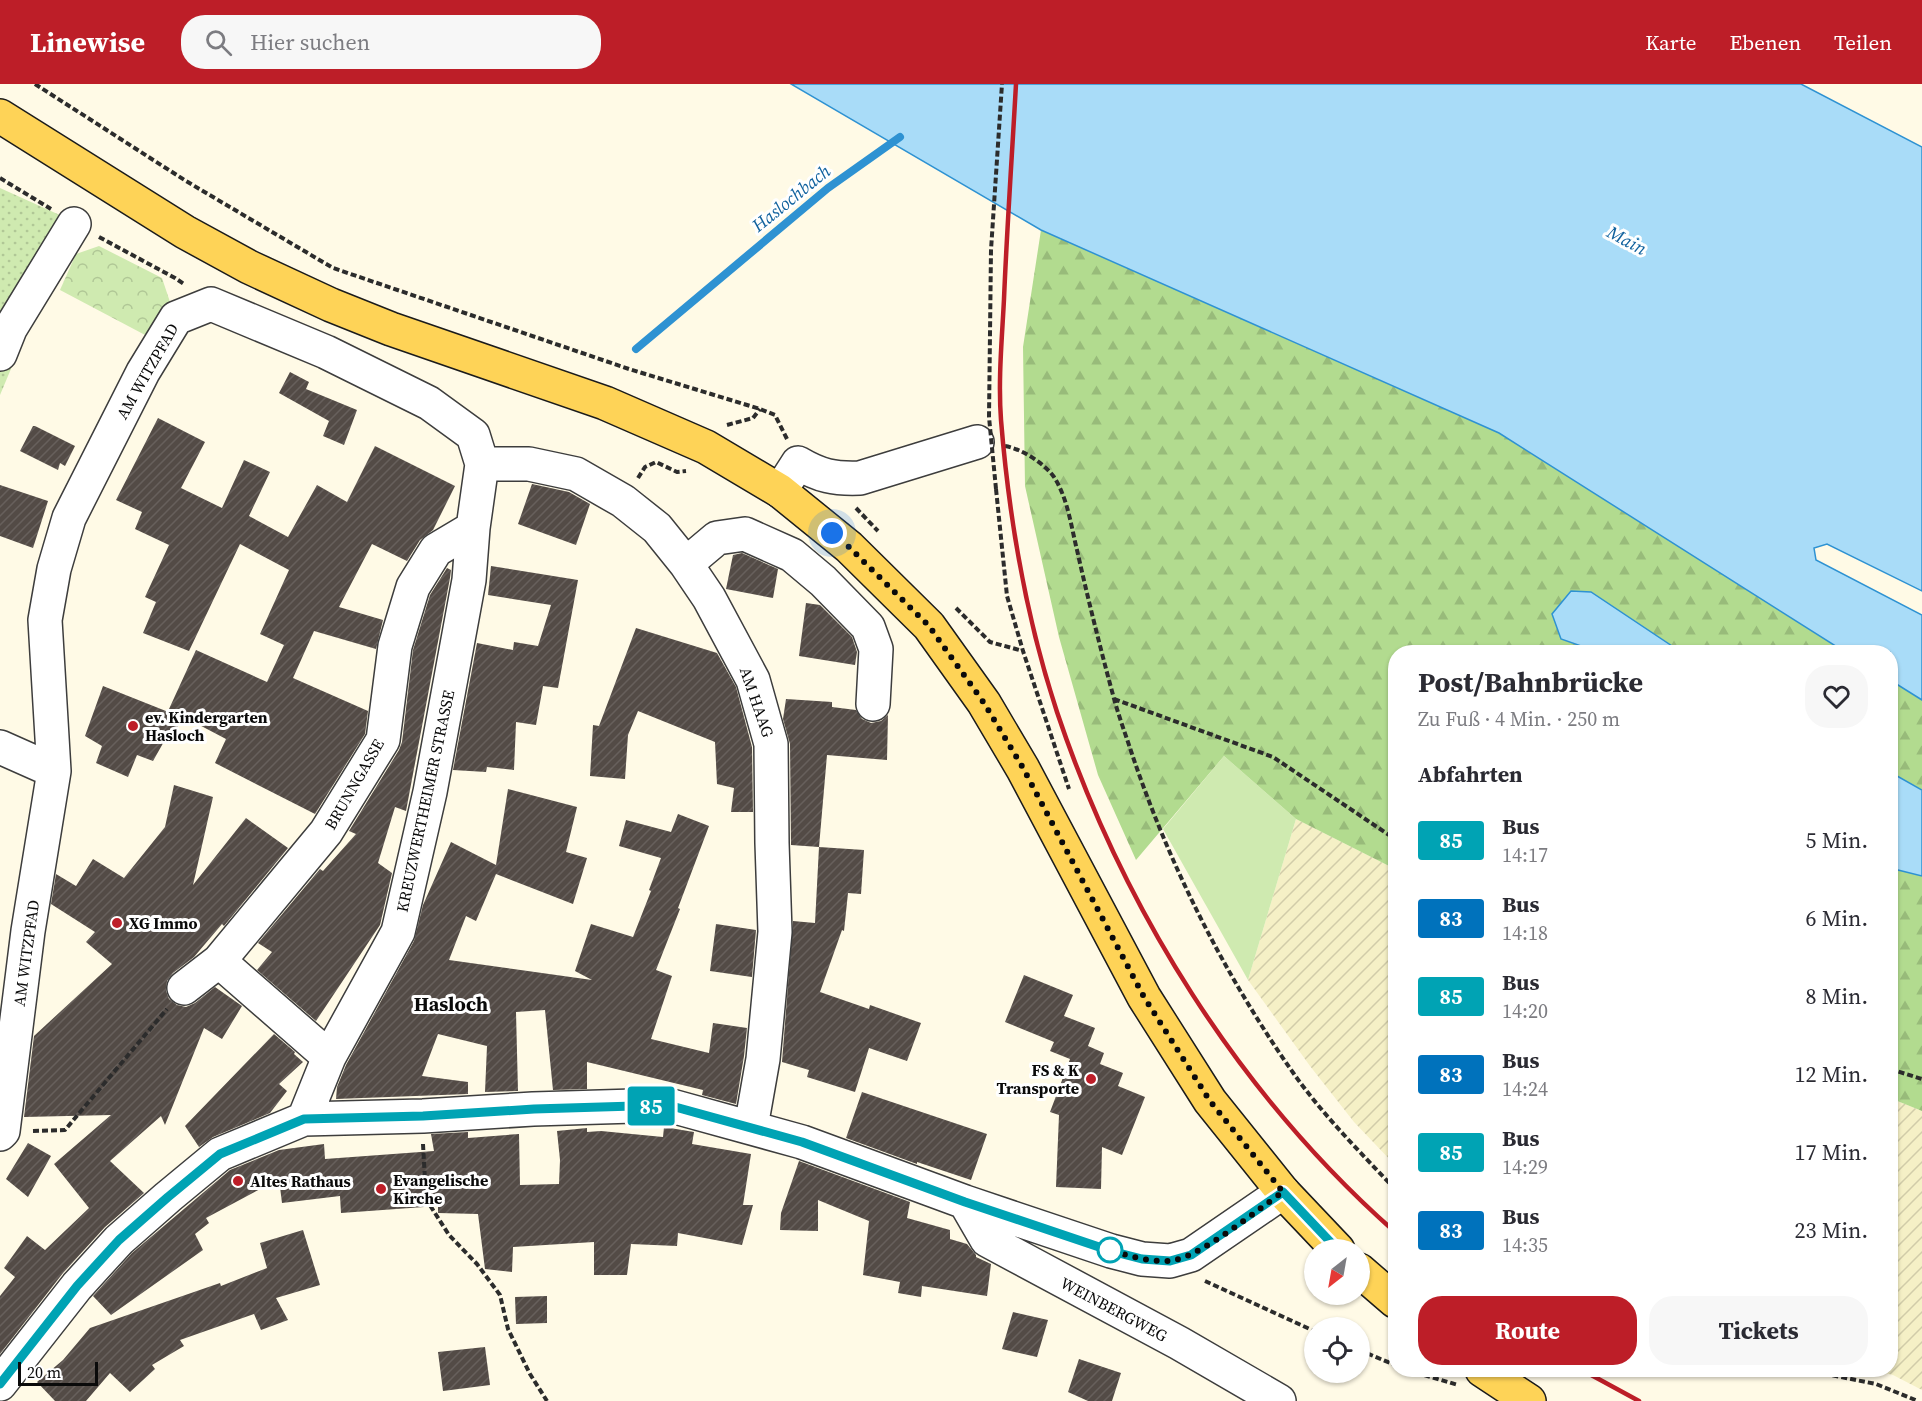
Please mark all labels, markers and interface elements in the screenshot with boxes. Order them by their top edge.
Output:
search box [181,15,601,69]
text: Linewise [30,23,145,61]
icon: search [202,26,235,59]
text: Hier suchen [250,27,370,57]
text: Karte [1645,28,1696,57]
text: Ebenen [1729,28,1801,57]
text: Teilen [1834,28,1892,57]
water label: Haslochbach [746,158,836,238]
water label: Main [1602,219,1651,261]
street label: AM WITZPFAD [111,319,183,423]
your location [817,518,847,548]
text: Post/Bahnbrücke [1418,663,1643,701]
street label: AM HAAG [735,664,779,740]
button: heart [1805,665,1868,728]
street label: KREUZWERTHEIMER STRASSE [391,688,459,914]
text: Zu Fuß · 4 Min. · 250 m [1418,705,1620,733]
place label: ev. Kindergarten Hasloch [145,706,268,746]
marker: ev. Kindergarten Hasloch [126,719,140,733]
street label: BRUNNGASSE [319,734,389,833]
text: Abfahrten [1418,759,1523,789]
text: Bus [1502,811,1539,841]
text: 5 Min. [1806,825,1868,855]
text: 85 [1440,826,1462,855]
text: 14:17 [1502,841,1548,869]
text: Bus [1502,889,1539,919]
street label: AM WITZPFAD [8,898,44,1008]
text: 6 Min. [1806,903,1868,933]
text: 83 [1440,904,1462,933]
place label: XG Immo [129,912,197,934]
marker: XG Immo [110,916,124,930]
text: 14:18 [1502,919,1548,947]
text: Bus [1502,967,1539,997]
text: 8 Min. [1806,981,1868,1011]
text: 85 [1440,982,1462,1011]
district label: Hasloch [414,990,488,1018]
text: 14:20 [1502,997,1548,1025]
text: Bus [1502,1045,1539,1075]
place label: FS & K Transporte [996,1059,1080,1099]
text: 12 Min. [1795,1059,1868,1089]
text: 83 [1440,1060,1462,1089]
marker: FS & K Transporte [1084,1072,1098,1086]
text: 14:24 [1502,1075,1548,1103]
line badge: 85 [624,1086,678,1126]
text: 85 [640,1092,662,1121]
text: Bus [1502,1123,1539,1153]
text: 17 Min. [1795,1137,1868,1167]
text: 85 [1440,1138,1462,1167]
text: 14:29 [1502,1153,1548,1181]
place label: Evangelische Kirche [393,1169,488,1209]
place label: Altes Rathaus [250,1170,351,1192]
marker: Altes Rathaus [231,1174,245,1188]
marker: Evangelische Kirche [374,1182,388,1196]
text: Bus [1502,1201,1539,1231]
text: 23 Min. [1795,1215,1868,1245]
text: 83 [1440,1216,1462,1245]
text: 14:35 [1502,1231,1548,1259]
unlabelled marker [1097,1237,1123,1263]
north arrow [1304,1239,1370,1305]
map controls [1304,1239,1370,1383]
street label: WEINBERGWEG [1057,1272,1171,1347]
button: Route [1418,1296,1637,1365]
button: Tickets [1649,1296,1868,1365]
button: locate [1304,1317,1370,1383]
scale bar [18,1359,98,1386]
text: 20 m [27,1361,61,1383]

